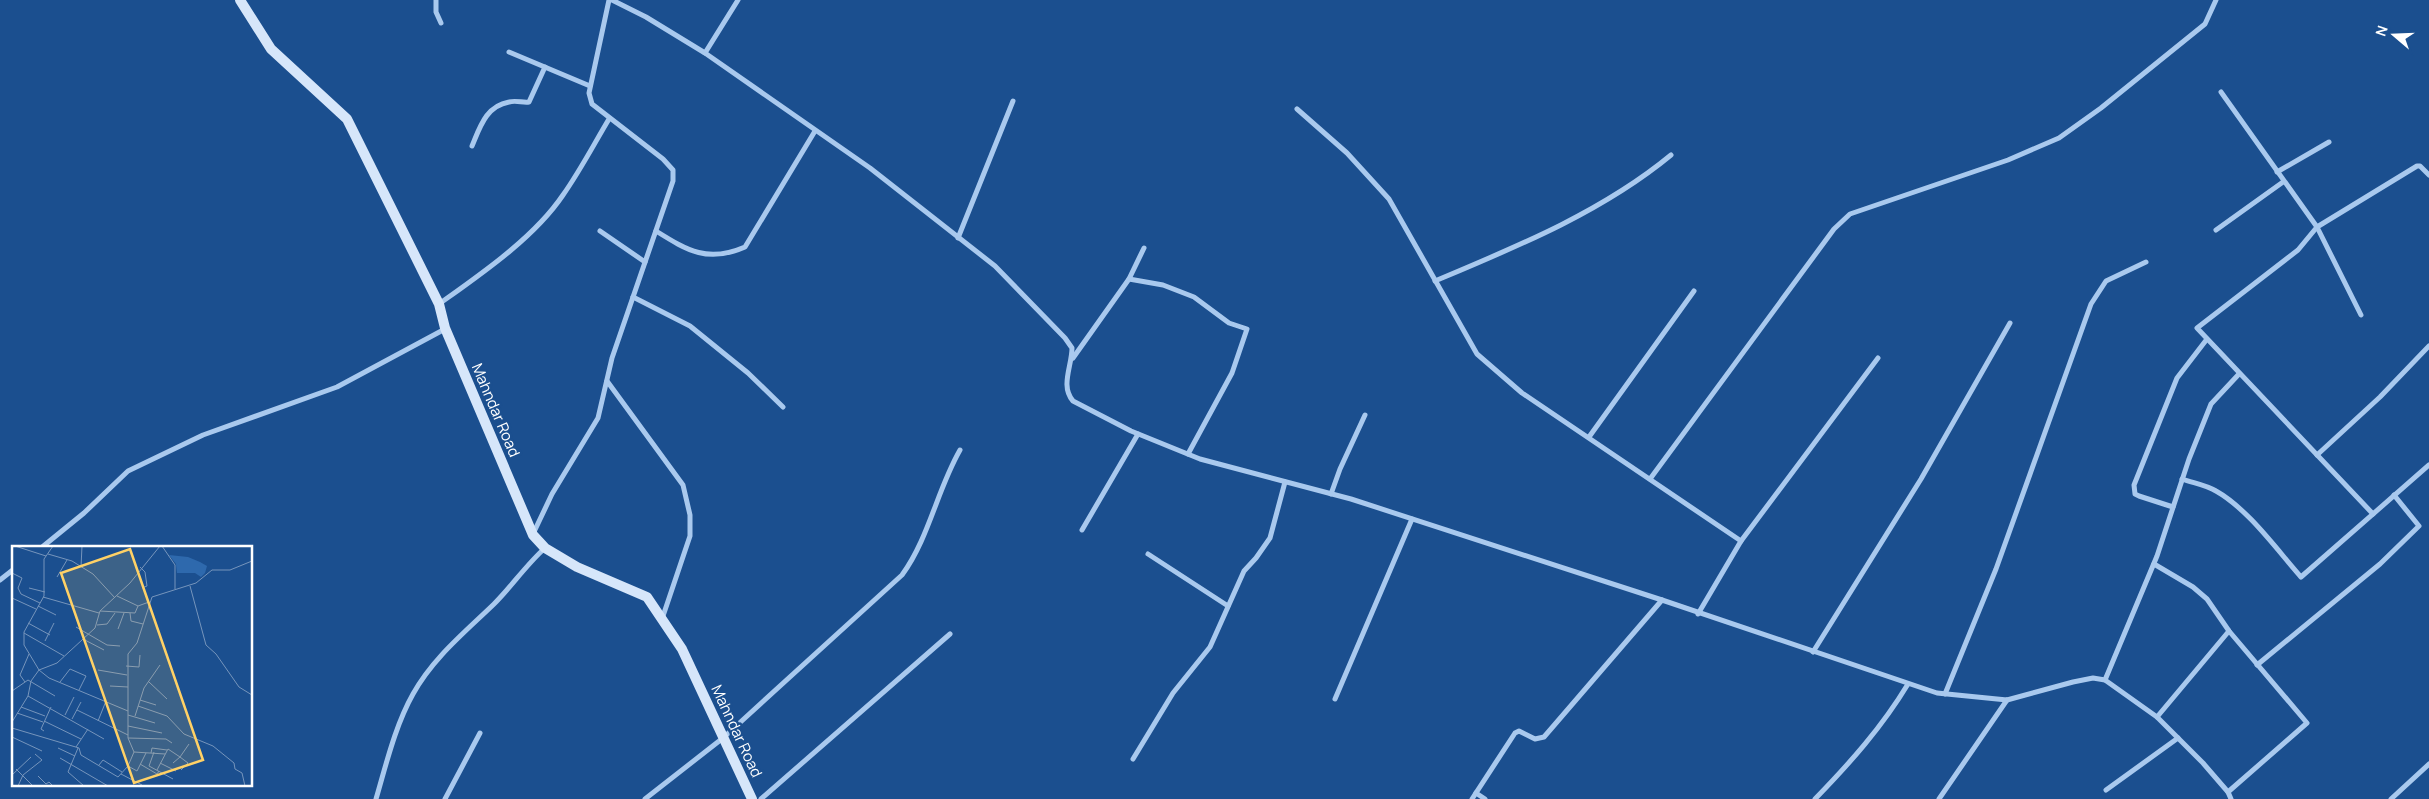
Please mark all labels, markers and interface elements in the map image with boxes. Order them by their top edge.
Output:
north arrow [2369,10,2419,60]
text: N [2371,23,2392,38]
street label: Mahndar Road [467,360,525,460]
inset map [12,546,252,786]
street label: Mahndar Road [706,681,768,781]

